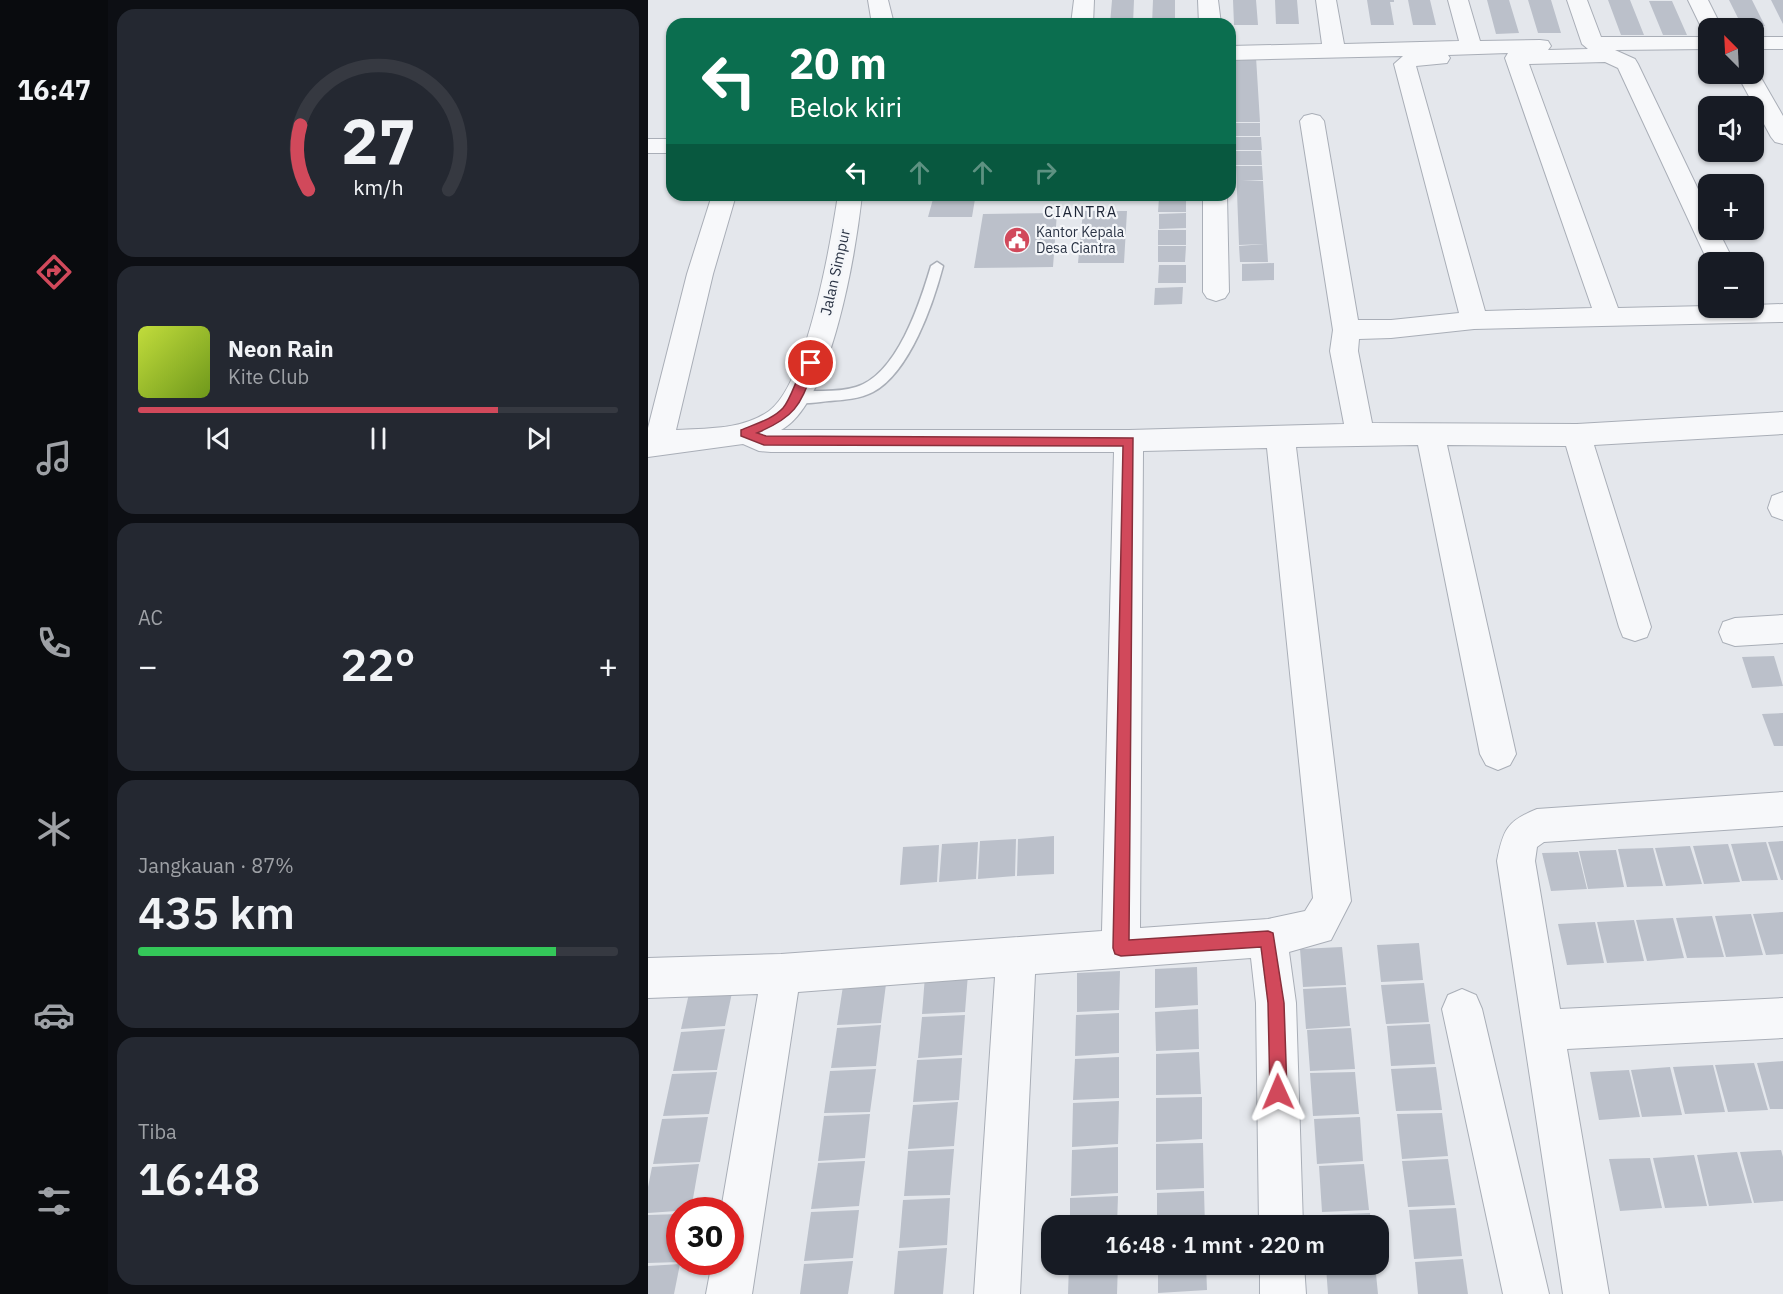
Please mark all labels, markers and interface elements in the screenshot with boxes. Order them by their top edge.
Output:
north arrow [1698,18,1764,84]
map controls [1698,18,1764,318]
text: 20 m [789,36,887,91]
icon: left [690,42,768,120]
text: 16:47 [17,72,91,107]
text: Belok kiri [789,89,902,124]
button: sound [1698,96,1764,162]
text: 27 [341,100,415,181]
icon: left [840,156,873,189]
icon: ahead [903,156,936,189]
icon: ahead [966,156,999,189]
icon: right [1029,156,1062,189]
text: km/h [353,173,403,201]
button: + [1698,174,1764,240]
district label: CIANTRA [1044,202,1118,221]
place label: Kantor Kepala Desa Ciantra [1036,223,1125,257]
public building icon: Kantor Kepala Desa Ciantra [1002,225,1032,255]
street label: Jalan Simpur [816,226,854,317]
icon: directions [33,251,75,293]
button: − [1698,252,1764,318]
text: Neon Rain [228,334,334,363]
pin [785,337,836,388]
icon: arrive [794,346,827,379]
text: Kite Club [228,363,309,390]
icon: previous [202,422,235,455]
icon: pause [362,422,395,455]
icon: next [522,422,555,455]
icon: music [33,437,75,479]
text: AC [138,604,163,631]
icon: phone [33,622,75,664]
text: 22° [340,635,416,693]
text: − [138,644,158,687]
text: + [598,644,618,687]
icon: climate [33,808,75,850]
text: Jangkauan · 87% [138,852,294,879]
text: 435 km [138,883,295,941]
icon: car [33,994,75,1036]
position arrow [1246,1060,1310,1124]
text: Tiba [138,1118,177,1145]
text: 16:48 [138,1149,260,1207]
icon: filters [33,1180,75,1222]
speed limit sign: 30 [666,1197,744,1275]
text: 16:48 · 1 mnt · 220 m [1105,1230,1325,1259]

